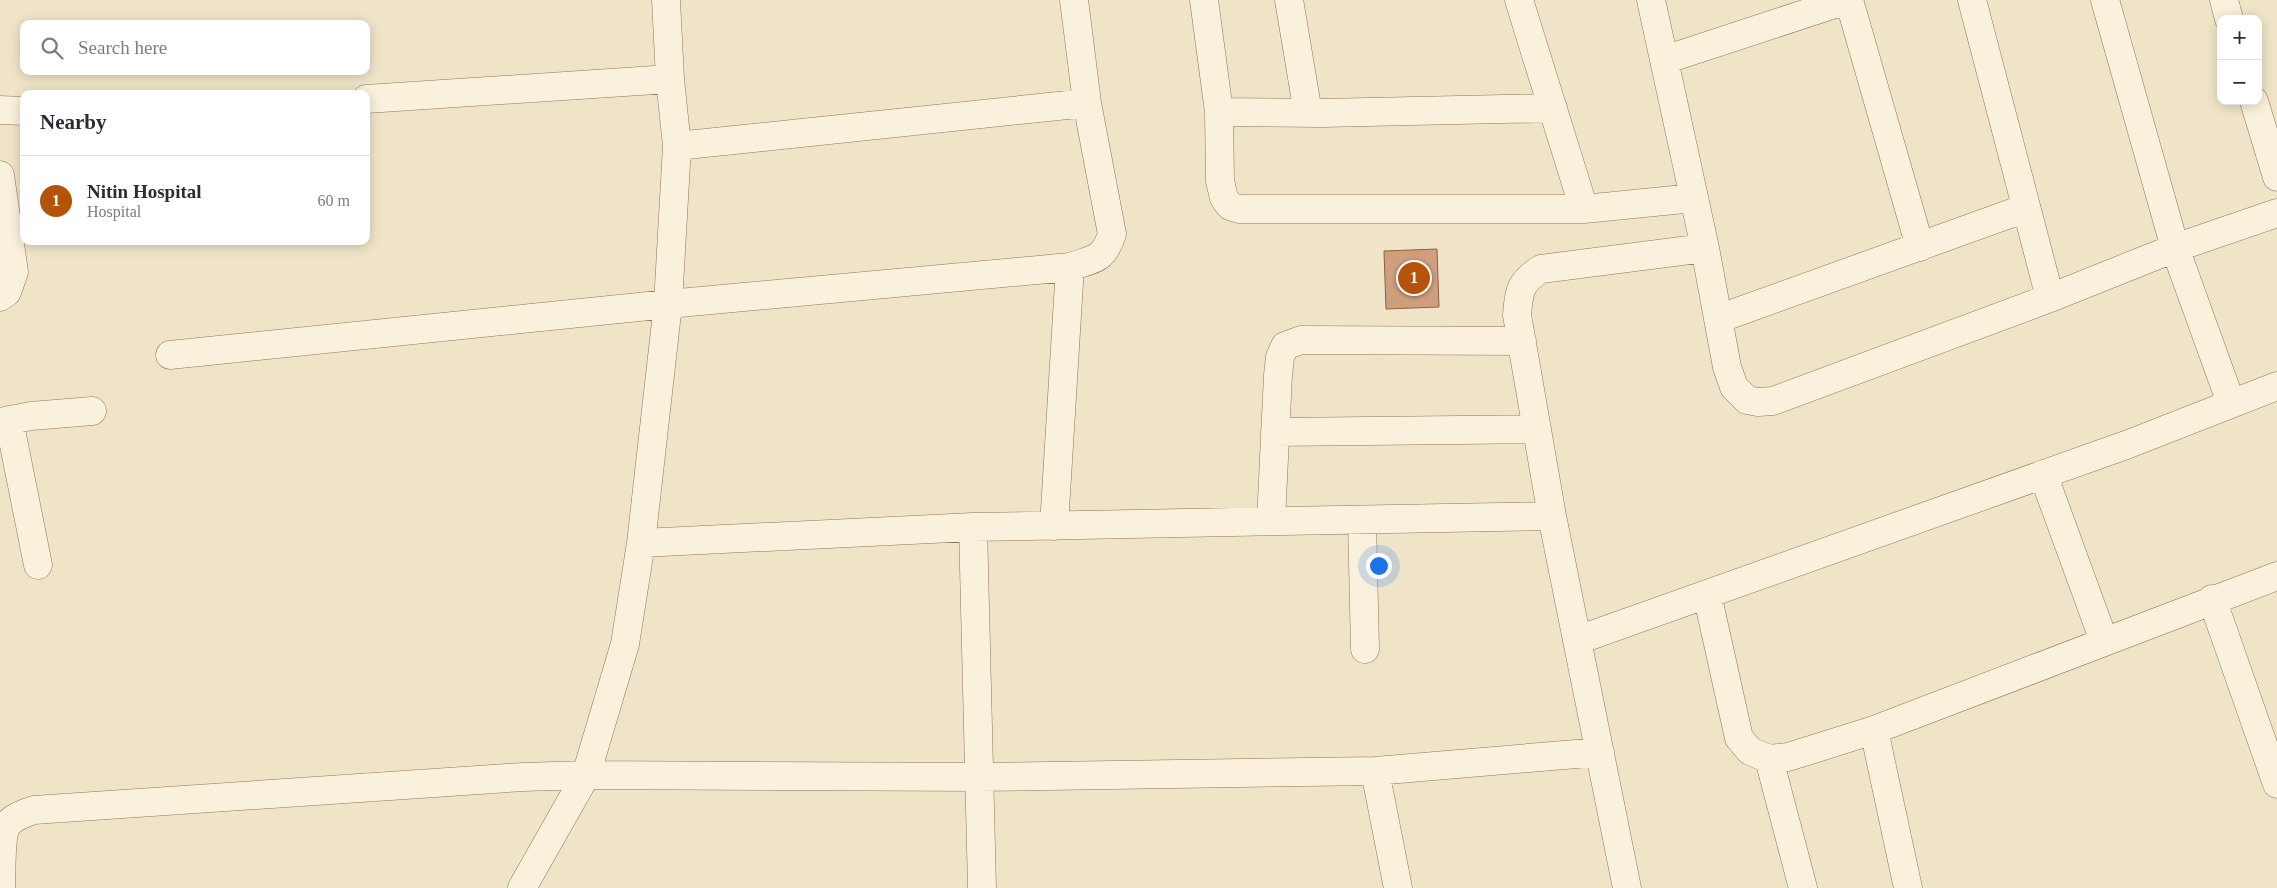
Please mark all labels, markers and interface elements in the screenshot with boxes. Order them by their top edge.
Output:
map controls [2217,15,2262,105]
button: + [2217,15,2262,60]
search box [20,20,370,75]
icon: search [38,34,66,62]
text: Search here [78,37,167,58]
button: − [2217,60,2262,105]
text: Nearby [40,110,107,134]
text: Nitin Hospital [87,181,202,202]
text: 1 [52,192,60,209]
text: 60 m [318,192,350,209]
text: Hospital [87,203,141,220]
pin: 1 [1398,259,1430,297]
your location [1366,553,1392,579]

